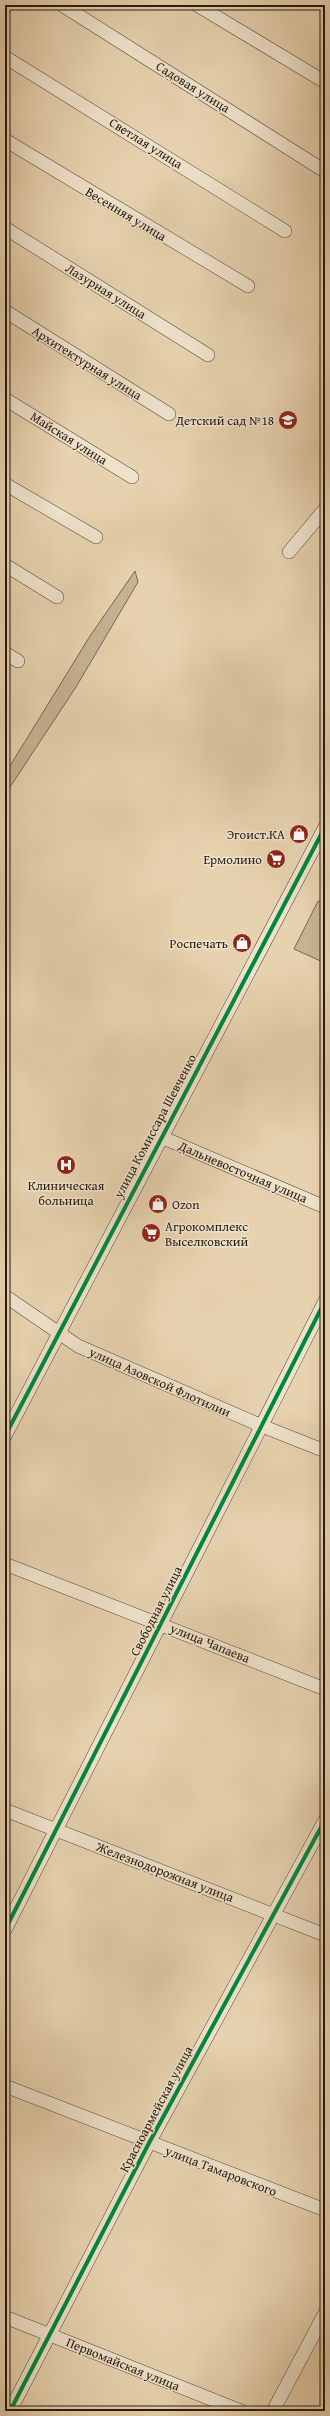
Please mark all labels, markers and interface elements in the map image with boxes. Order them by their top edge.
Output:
street label: Садовая улица [152,57,234,118]
street label: Светлая улица [105,113,187,174]
street label: Весенняя улица [82,182,171,246]
street label: Лазурная улица [62,259,151,324]
street label: Архитектурная улица [28,321,146,405]
street label: Майская улица [27,407,112,470]
school or university icon: Детский сад №18 [277,409,299,431]
place label: Детский сад №18 [175,411,274,430]
shop icon: Эгоист.КА [288,823,310,845]
place label: Эгоист.КА [227,825,285,844]
supermarket icon: Ермолино [265,848,287,870]
place label: Ермолино [203,850,262,869]
shop icon: Роспечать [231,932,253,954]
place label: Роспечать [170,934,228,953]
street label: улица Комиссара Шевченко [108,1050,201,1202]
street label: Дальневосточная улица [175,1136,311,1208]
hospital icon: Клиническая больница [55,1154,77,1176]
place label: Клиническая больница [28,1176,105,1210]
shop icon: Ozon [147,1193,169,1215]
place label: Ozon [172,1195,200,1214]
place label: Агрокомплекс Выселковский [165,1217,249,1251]
supermarket icon: Агрокомплекс Выселковский [140,1222,162,1244]
street label: улица Азовской Флотилии [85,1342,234,1422]
street label: Свободная улица [125,1562,187,1659]
street label: улица Чапаева [166,1618,253,1668]
street label: Железнодорожная улица [93,1837,237,1907]
street label: Красноармейская улица [115,2042,198,2176]
street label: улица Тамаровского [161,2141,280,2201]
street label: Первомайская улица [63,2333,183,2396]

